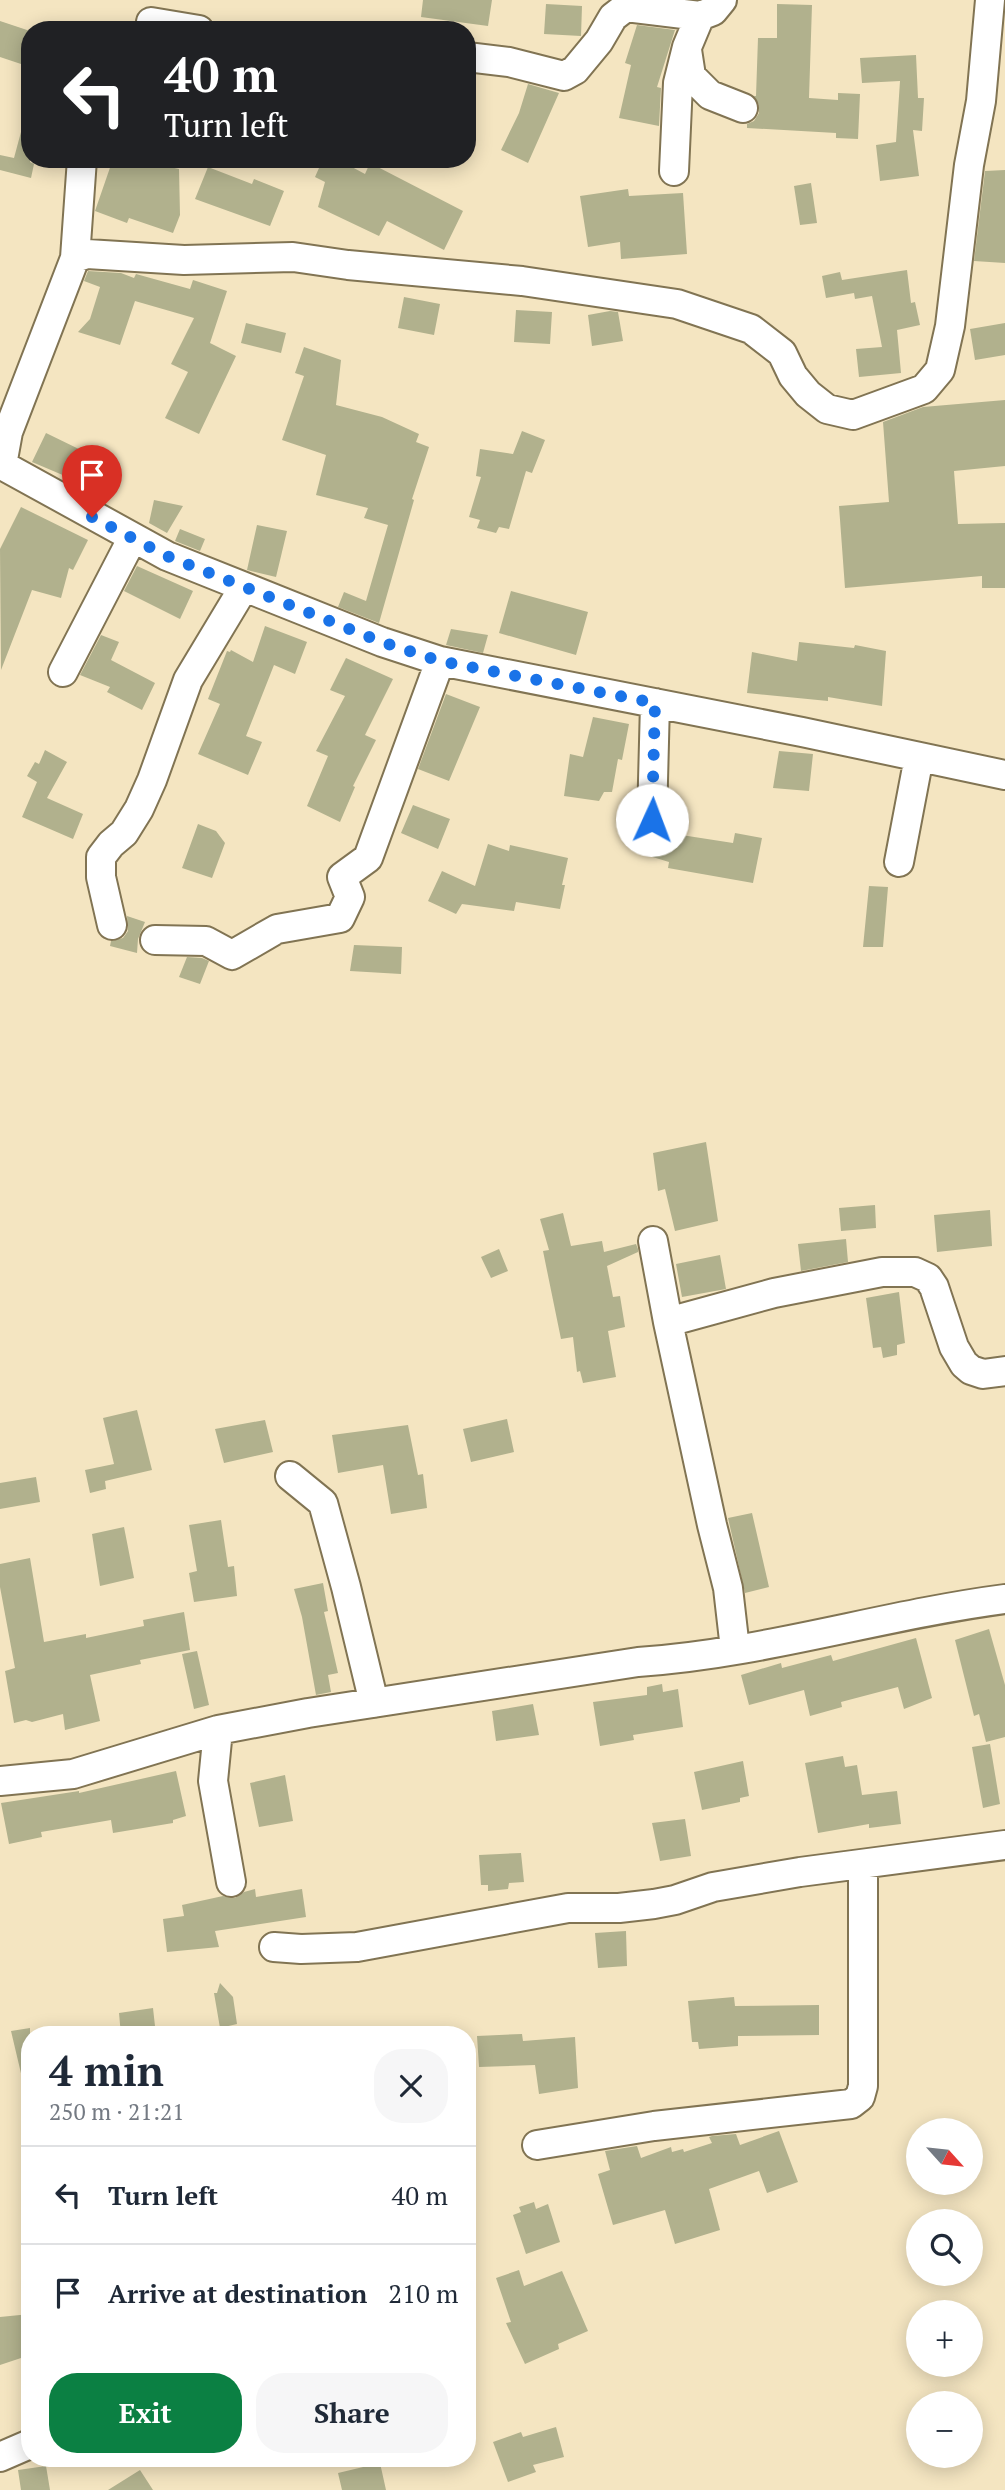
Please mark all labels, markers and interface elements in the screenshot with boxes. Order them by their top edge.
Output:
text: 40 m [164,41,278,106]
icon: left [49,49,140,140]
text: Turn left [164,104,288,146]
pin [62,445,122,517]
icon: arrive [73,456,111,494]
position arrow [615,783,689,857]
text: 4 min [49,2042,164,2098]
button: close [374,2049,448,2123]
text: 250 m · 21:21 [49,2096,184,2127]
north arrow [906,2118,984,2194]
map controls [906,2118,983,2468]
icon: left [49,2176,87,2214]
text: Turn left [108,2178,218,2212]
text: 40 m [392,2178,448,2212]
button: search [906,2209,983,2286]
icon: arrive [49,2274,87,2312]
text: Arrive at destination [108,2276,367,2310]
text: 210 m [388,2276,459,2310]
button: + [906,2300,983,2377]
button: Exit [49,2373,242,2453]
button: Share [256,2373,448,2453]
button: − [906,2391,983,2468]

